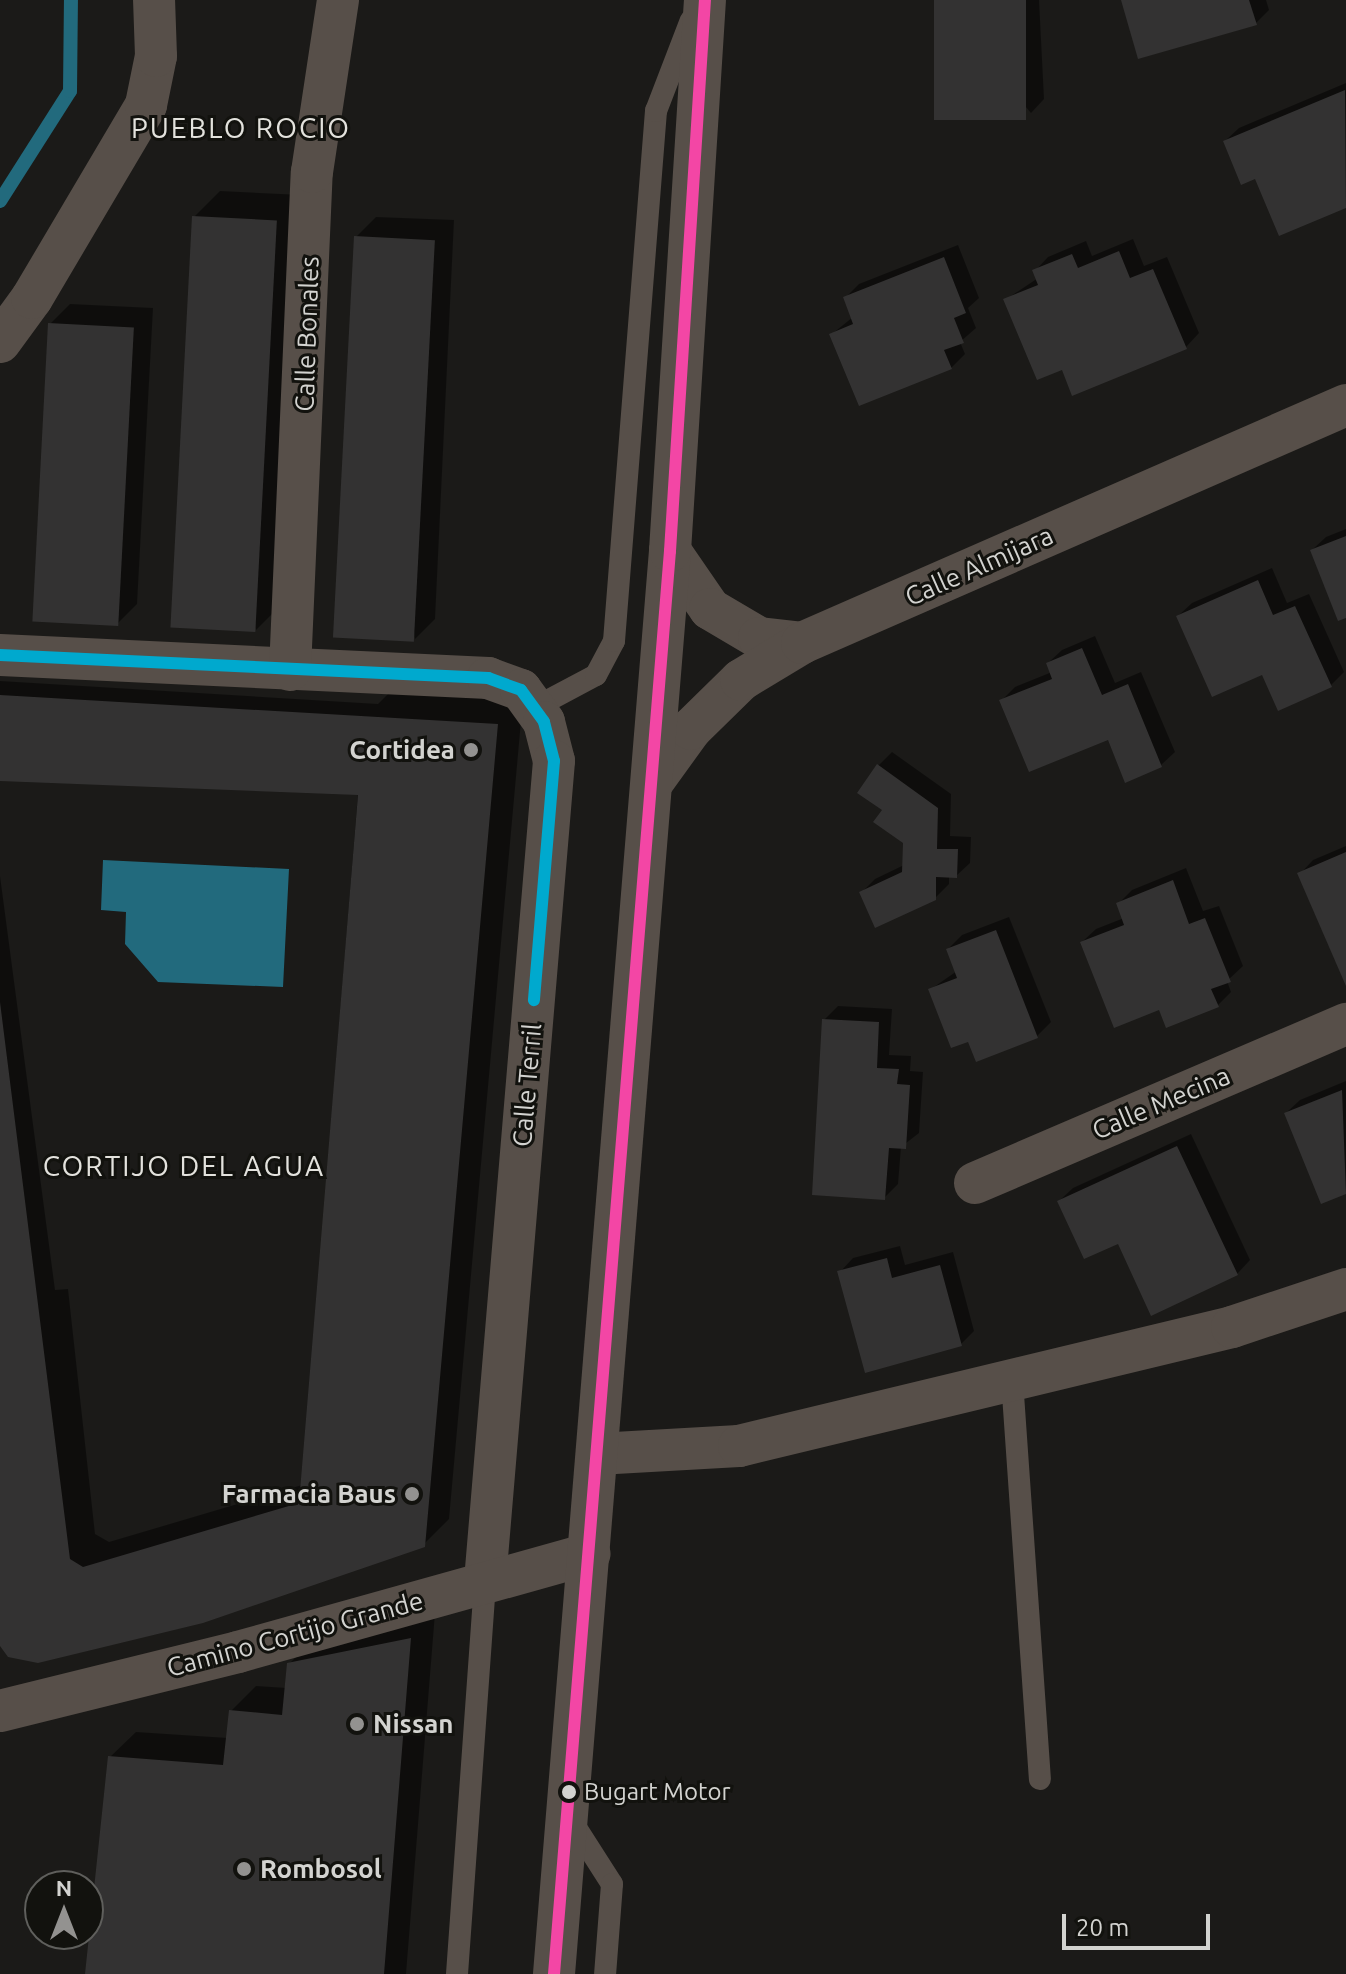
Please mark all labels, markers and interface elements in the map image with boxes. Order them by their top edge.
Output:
district label: PUEBLO ROCIO [131,111,351,145]
street label: Calle Bonales [289,256,325,412]
street label: Calle Almijara [900,519,1058,613]
place label: Cortidea [349,734,455,766]
marker: Cortidea [462,741,480,759]
street label: Calle Terril [506,1022,548,1148]
street label: Calle Mecina [1087,1060,1235,1146]
district label: CORTIJO DEL AGUA [43,1149,325,1183]
place label: Farmacia Baus [222,1478,396,1510]
marker: Farmacia Baus [403,1485,421,1503]
street label: Camino Cortijo Grande [163,1585,427,1683]
place label: Nissan [373,1708,453,1740]
marker: Nissan [348,1715,366,1733]
place label: Bugart Motor [584,1778,731,1806]
marker: Bugart Motor [561,1784,577,1800]
place label: Rombosol [260,1853,382,1885]
marker: Rombosol [235,1860,253,1878]
north arrow [24,1870,104,1950]
text: N [56,1875,72,1900]
scale bar [1066,1898,1214,1948]
text: 20 m [1076,1914,1129,1941]

